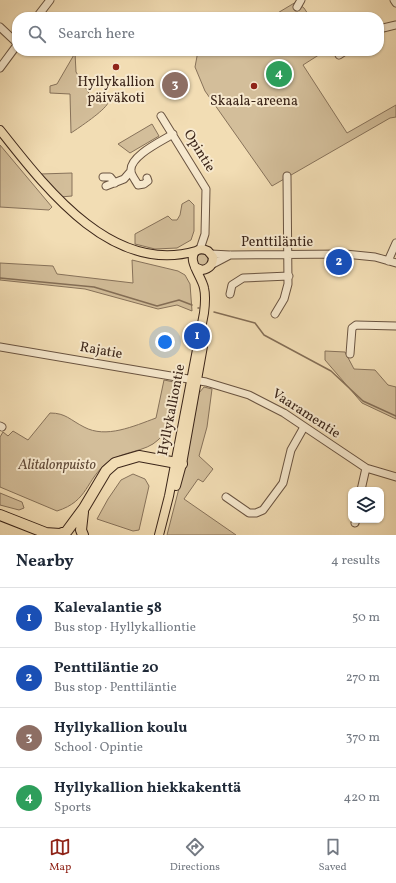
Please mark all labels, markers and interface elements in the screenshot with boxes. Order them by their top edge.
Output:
search box [12,12,384,56]
icon: search [26,23,48,45]
text: Search here [58,24,135,45]
pin: 4 [266,59,292,89]
marker: Hyllykallion päiväkoti [111,62,121,72]
pin: 3 [162,70,188,100]
place label: Hyllykallion päiväkoti [77,73,155,108]
marker: Skaala-areena [249,81,259,91]
place label: Skaala-areena [210,92,298,111]
street label: Opintie [179,126,220,176]
street label: Penttiläntie [241,233,313,252]
pin: 2 [326,247,352,277]
pin: 1 [184,321,210,351]
your location [155,332,175,352]
street label: Rajatie [78,338,124,364]
street label: Hyllykalliontie [154,362,190,457]
street label: Vaaramentie [268,385,344,443]
park label: Alitalonpuisto [17,456,96,475]
map controls [348,487,384,523]
button: layers [348,487,384,523]
text: Nearby [16,550,74,573]
text: 4 results [331,552,380,570]
text: Kalevalantie 58 [54,598,162,619]
text: 1 [26,609,32,627]
text: 50 m [352,609,380,627]
text: Bus stop · Hyllykalliontie [54,619,196,637]
text: Penttiläntie 20 [54,658,159,679]
text: 2 [26,669,32,687]
text: 270 m [346,669,380,687]
text: Bus stop · Penttiläntie [54,679,177,697]
text: Hyllykallion koulu [54,718,188,739]
text: 3 [26,729,32,747]
text: 370 m [346,729,380,747]
text: School · Opintie [54,739,143,757]
text: Hyllykallion hiekkakenttä [54,778,241,799]
text: 4 [25,789,33,807]
text: 420 m [343,789,380,807]
text: Sports [54,799,91,817]
tab: Map [49,836,71,875]
tab: Directions [170,836,220,875]
tab: Saved [318,836,347,875]

